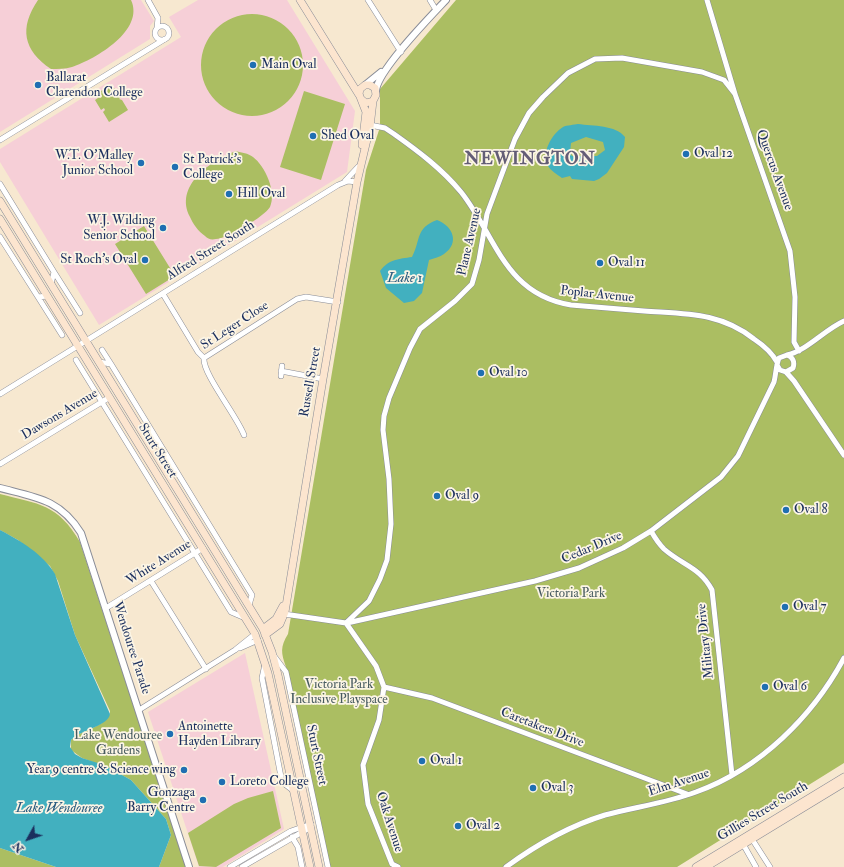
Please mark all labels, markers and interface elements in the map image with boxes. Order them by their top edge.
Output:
place label: Main Oval [261,57,317,73]
marker: Main Oval [248,60,258,70]
place label: Ballarat Clarendon College [46,70,143,101]
marker: Ballarat Clarendon College [33,80,43,90]
place label: Shed Oval [321,128,374,144]
street label: Quercus Avenue [752,128,796,212]
marker: Shed Oval [308,131,318,141]
place label: Oval 12 [694,146,733,162]
place label: W.T. O'Malley Junior School [55,148,133,179]
marker: Oval 12 [681,149,691,159]
district label: NEWINGTON [464,150,596,170]
place label: St Patrick's College [183,152,241,183]
marker: W.T. O'Malley Junior School [136,158,146,168]
marker: St Patrick's College [170,162,180,172]
place label: Hill Oval [237,186,285,202]
marker: Hill Oval [224,189,234,199]
street label: Plane Avenue [455,207,485,277]
place label: W.J. Wilding Senior School [83,213,155,244]
street label: Alfred Street South [164,218,258,284]
marker: W.J. Wilding Senior School [158,223,168,233]
place label: St Roch's Oval [60,252,137,268]
marker: St Roch's Oval [140,255,150,265]
place label: Oval 11 [608,255,645,271]
marker: Oval 11 [595,258,605,268]
water label: Lake 1 [387,271,423,287]
street label: Poplar Avenue [559,283,635,307]
street label: St Leger Close [198,298,272,354]
street label: Russell Street [297,346,325,418]
place label: Oval 10 [489,365,528,381]
marker: Oval 10 [476,368,486,378]
street label: Dawsons Avenue [19,386,101,444]
street label: Sturt Street [134,421,180,481]
place label: Oval 9 [445,488,479,504]
marker: Oval 9 [432,491,442,501]
place label: Oval 8 [794,502,828,518]
marker: Oval 8 [781,505,791,515]
street label: Cedar Drive [559,528,625,568]
street label: White Avenue [124,537,194,589]
park label: Victoria Park [537,586,605,602]
place label: Oval 7 [793,599,827,615]
street label: Wendouree Parade [109,600,153,696]
marker: Oval 7 [780,602,790,612]
street label: Military Drive [694,603,718,679]
park label: Victoria Park Inclusive Playspace [290,677,388,708]
place label: Oval 6 [773,679,807,695]
marker: Oval 6 [760,682,770,692]
street label: Caretakers Drive [498,705,586,751]
place label: Antoinette Hayden Library [178,719,261,750]
street label: Sturt Street [302,723,330,787]
park label: Lake Wendouree Gardens [74,728,162,759]
marker: Antoinette Hayden Library [165,729,175,739]
place label: Oval 1 [430,753,462,769]
marker: Oval 1 [417,756,427,766]
place label: Year 9 centre & Science wing [26,762,176,778]
marker: Year 9 centre & Science wing [179,765,189,775]
street label: Elm Avenue [647,766,711,800]
place label: Loreto College [230,774,309,790]
marker: Loreto College [217,777,227,787]
street label: Gillies Street South [715,779,811,845]
place label: Oval 3 [541,780,574,796]
marker: Oval 3 [528,783,538,793]
place label: Gonzaga Barry Centre [127,785,195,816]
street label: Oak Avenue [372,790,406,854]
marker: Gonzaga Barry Centre [198,795,208,805]
water label: Lake Wendouree [16,801,102,817]
place label: Oval 2 [466,818,500,834]
north arrow [8,819,48,859]
marker: Oval 2 [453,821,463,831]
text: N [10,839,27,855]

